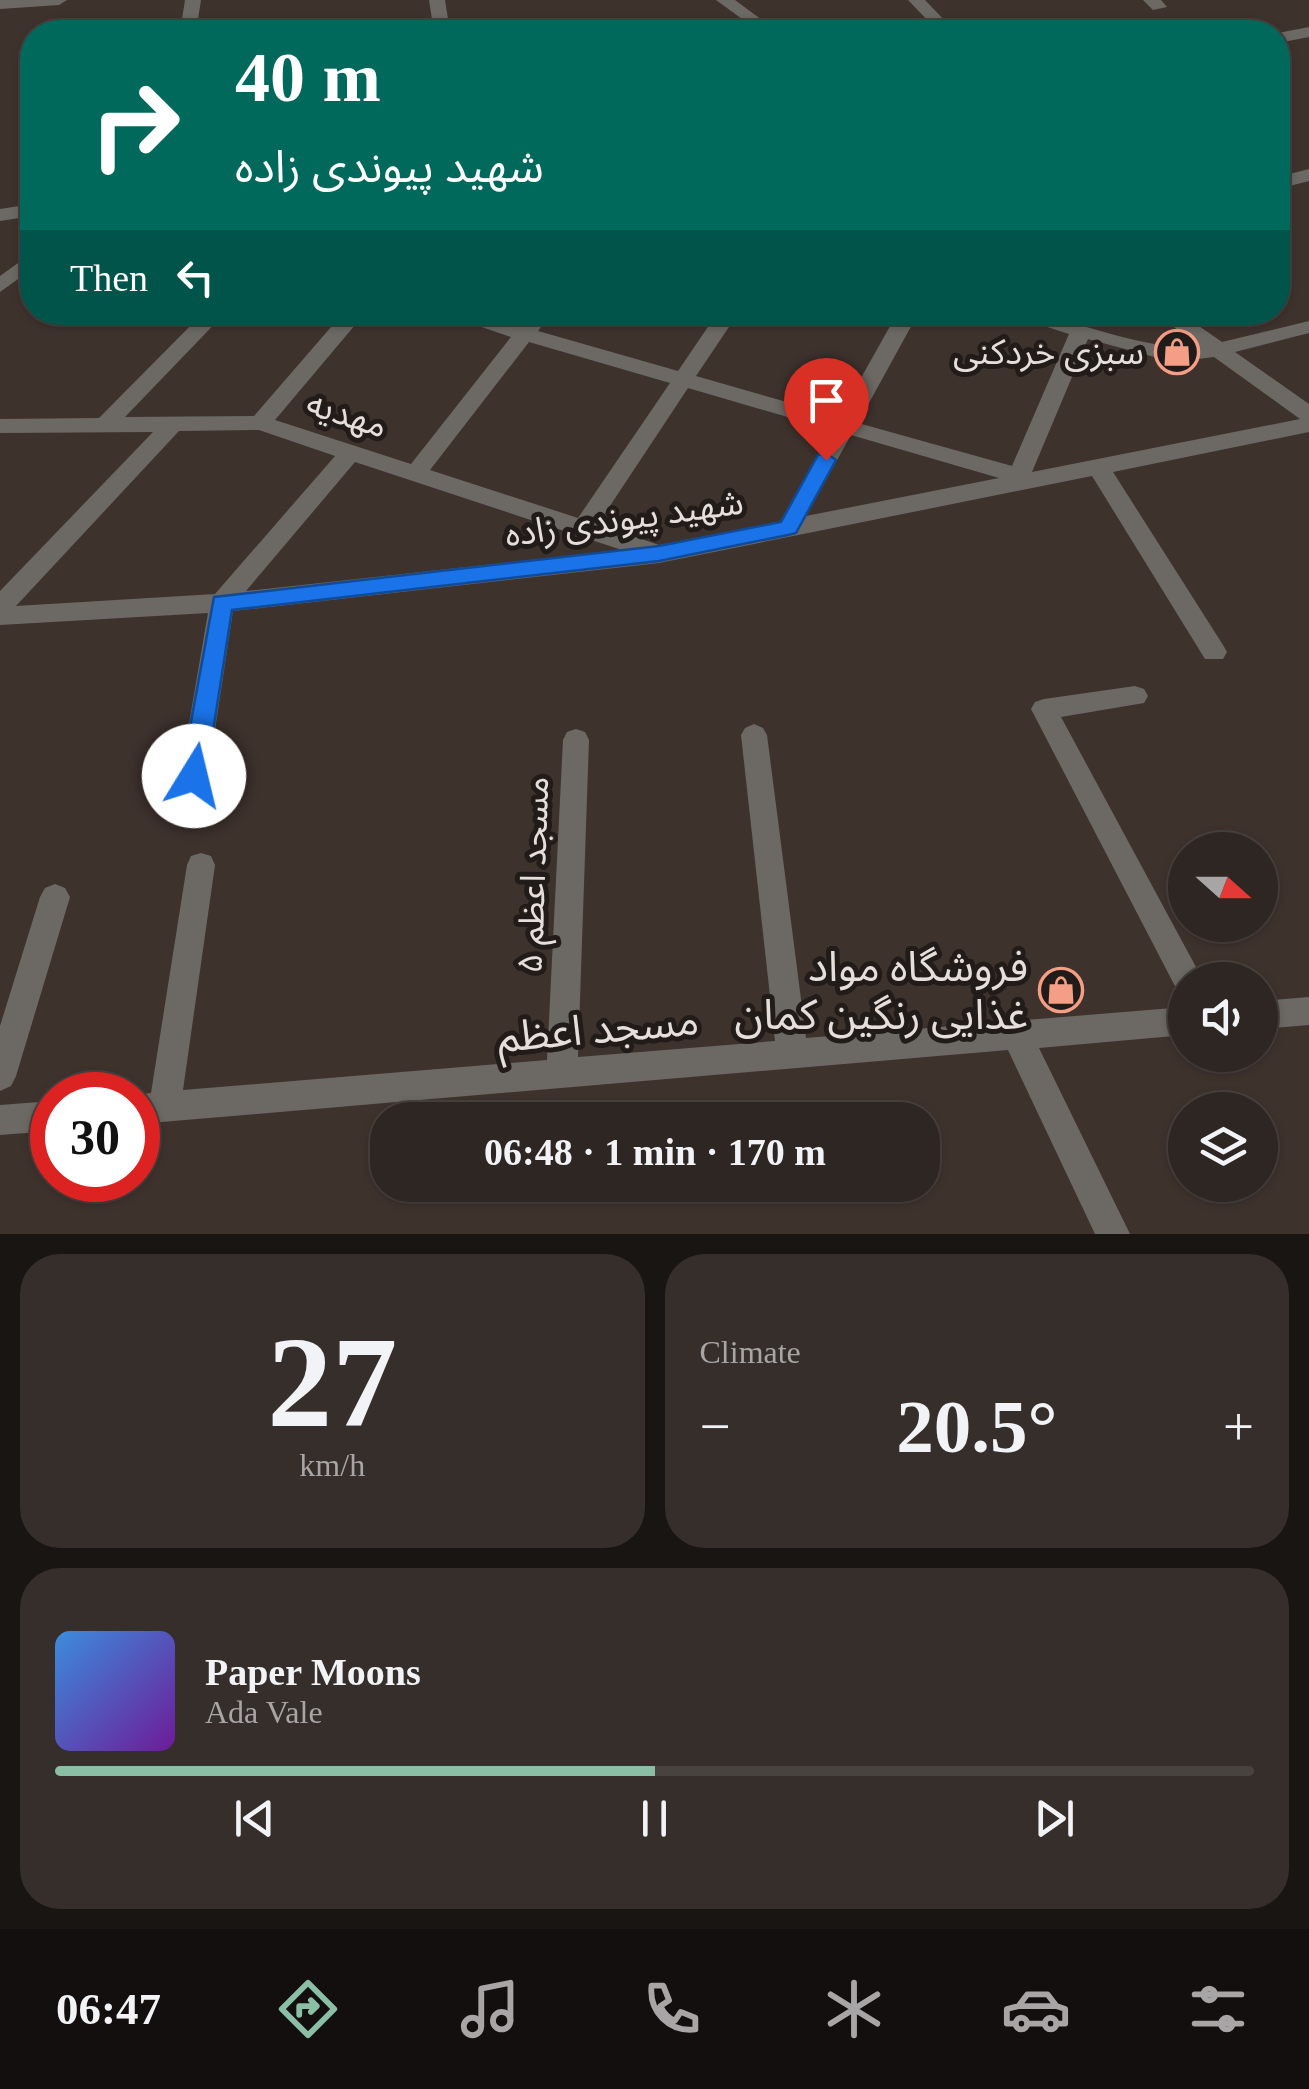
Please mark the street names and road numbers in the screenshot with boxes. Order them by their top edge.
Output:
street label: مهدیه [302,383,392,446]
street label: شهید پیوندی زاده [502,482,746,557]
street label: مسجد اعظم ۵ [511,776,563,974]
street label: مسجد اعظم [496,997,701,1069]

